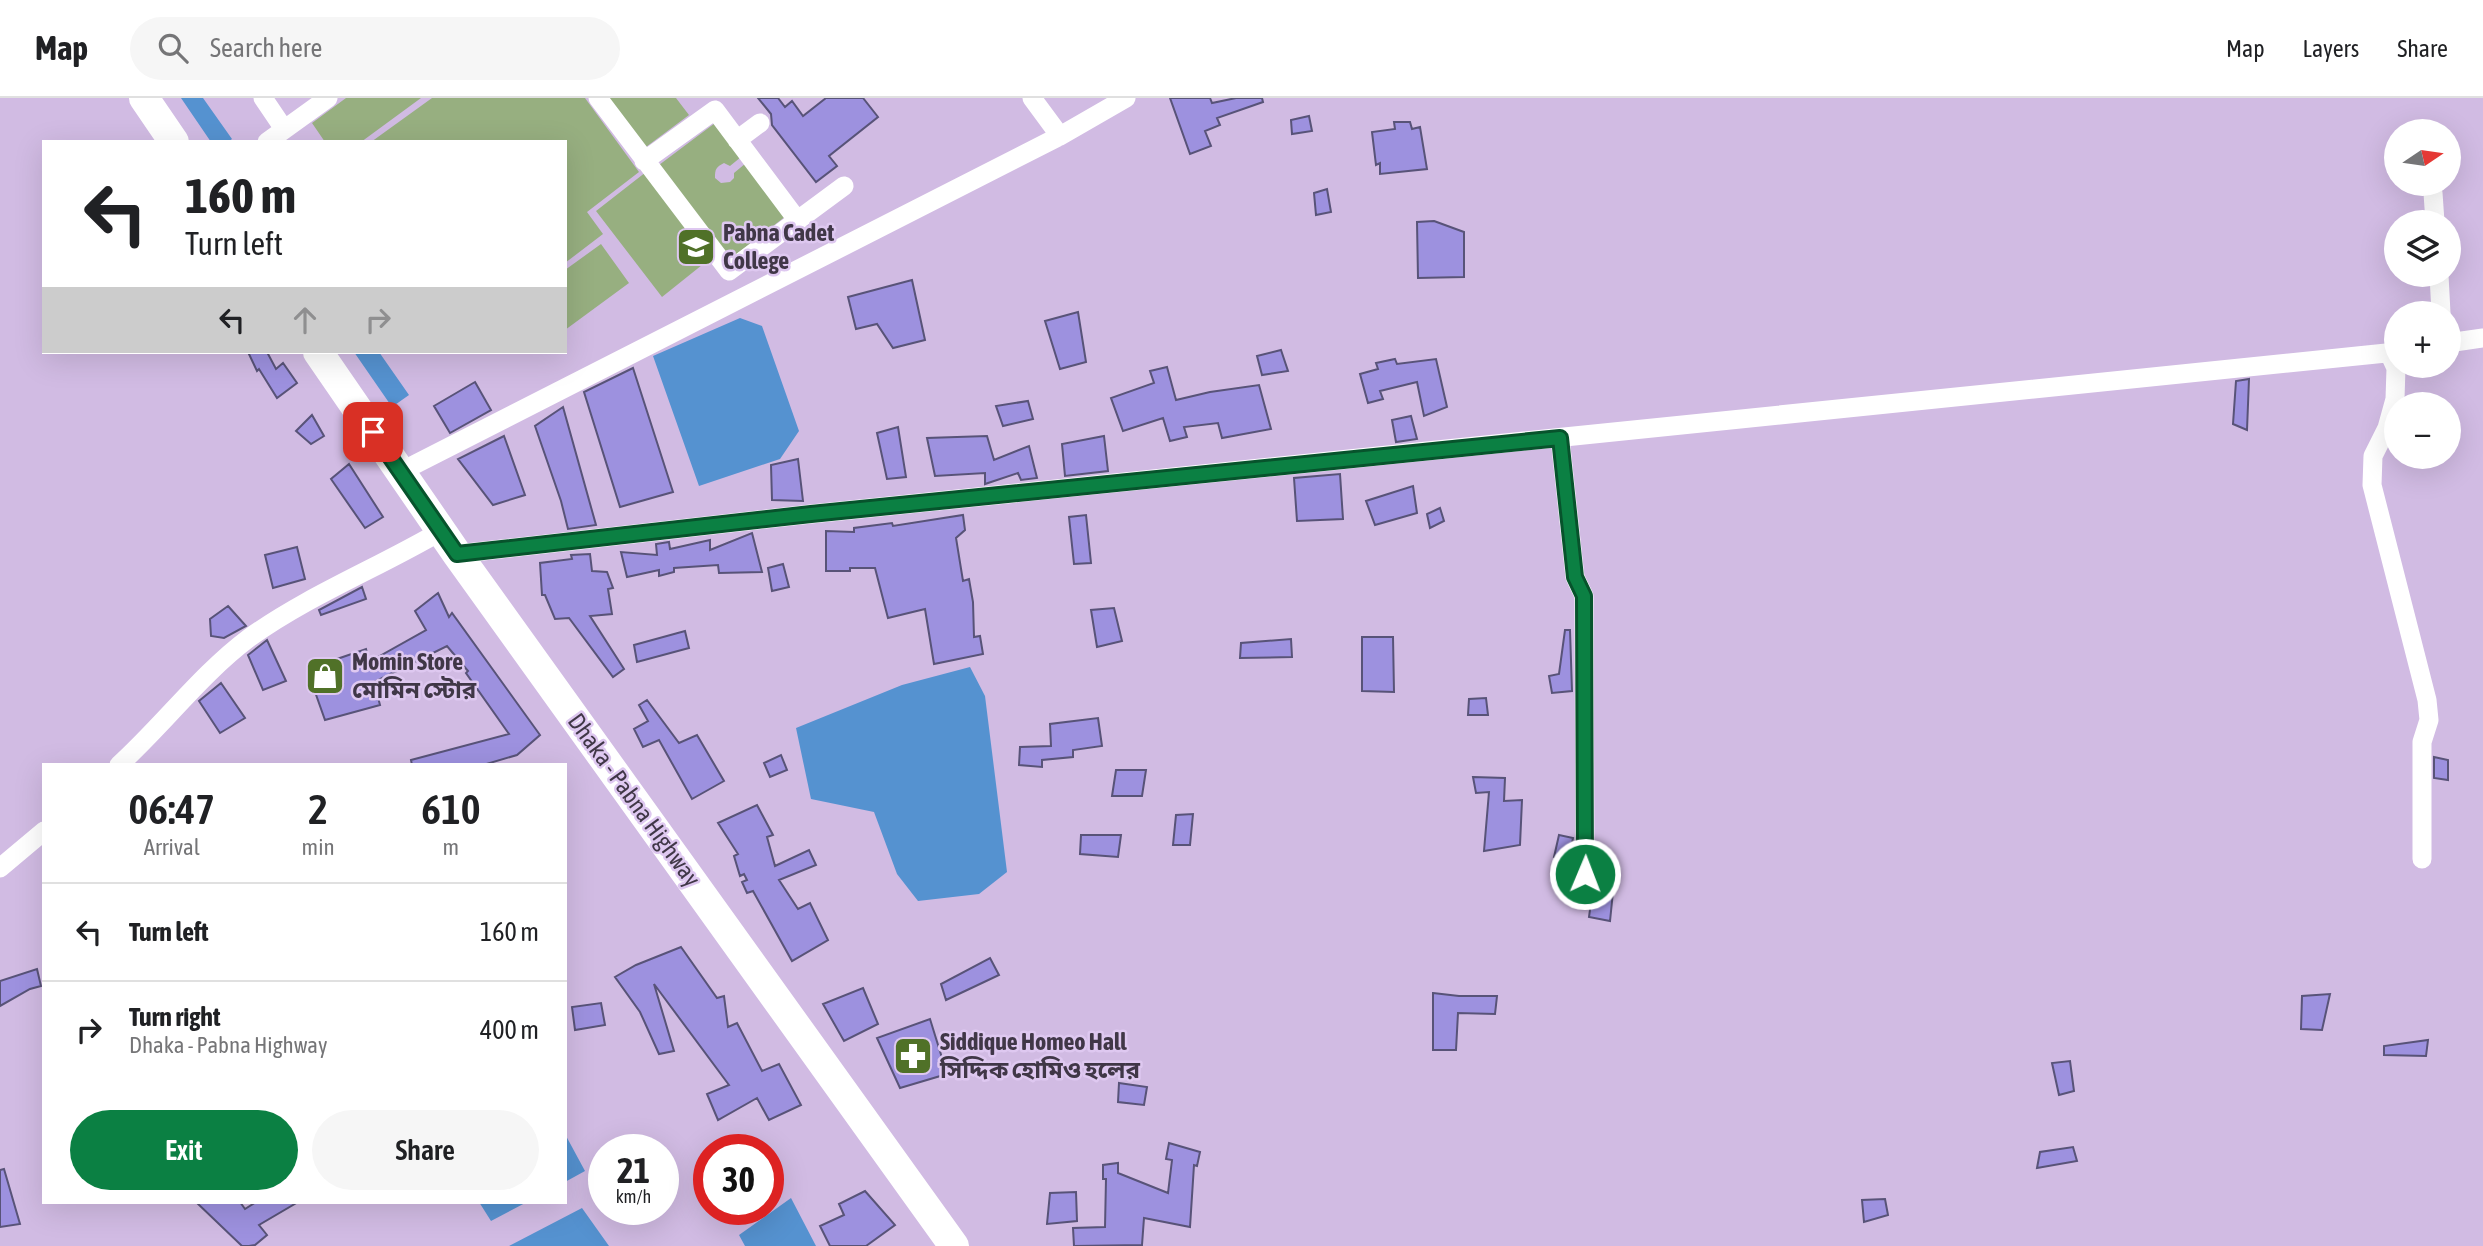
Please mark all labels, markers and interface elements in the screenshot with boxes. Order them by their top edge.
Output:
search box [130,17,620,80]
text: Map [35,29,88,67]
icon: search [154,29,192,67]
text: Search here [210,33,322,63]
text: Map [2226,35,2265,62]
text: Layers [2303,35,2359,62]
text: Share [2397,35,2448,62]
north arrow [2384,119,2460,196]
map controls [2384,119,2461,469]
text: 160 m [185,167,296,223]
icon: left [70,168,161,259]
button: layers [2384,210,2461,287]
place label: Pabna Cadet College [723,219,834,274]
text: Turn left [185,225,283,262]
school or university icon: Pabna Cadet College [675,226,717,268]
icon: left [213,301,251,339]
icon: ahead [286,301,324,339]
icon: right [359,301,397,339]
button: + [2384,301,2461,378]
button: − [2384,392,2461,469]
pin [343,402,403,462]
icon: arrive [354,413,392,451]
place label: Momin Store মোমিন স্টোর [352,648,477,703]
shop icon: Momin Store মোমিন স্টোর [304,655,346,697]
street label: Dhaka - Pabna Highway [563,708,706,891]
text: 06:47 [129,785,215,833]
text: 2 [308,785,328,833]
text: 610 [421,785,480,833]
text: Arrival [144,834,200,860]
text: min [302,834,335,860]
text: m [443,834,459,860]
position arrow [1548,837,1622,911]
icon: left [70,913,108,951]
text: Turn left [129,917,209,947]
text: 160 m [480,917,539,947]
text: Turn right [129,1002,220,1032]
icon: right [70,1011,108,1049]
text: 400 m [480,1015,539,1045]
place label: Siddique Homeo Hall সিদ্দিক হোমিও হলের [939,1028,1140,1083]
text: Dhaka - Pabna Highway [129,1032,327,1058]
pharmacy icon: Siddique Homeo Hall সিদ্দিক হোমিও হলের [892,1035,934,1077]
button: Exit [70,1110,298,1190]
button: Share [312,1110,539,1190]
speed limit sign: 30 [693,1134,784,1225]
text: 21 [617,1150,650,1190]
text: km/h [616,1186,651,1207]

